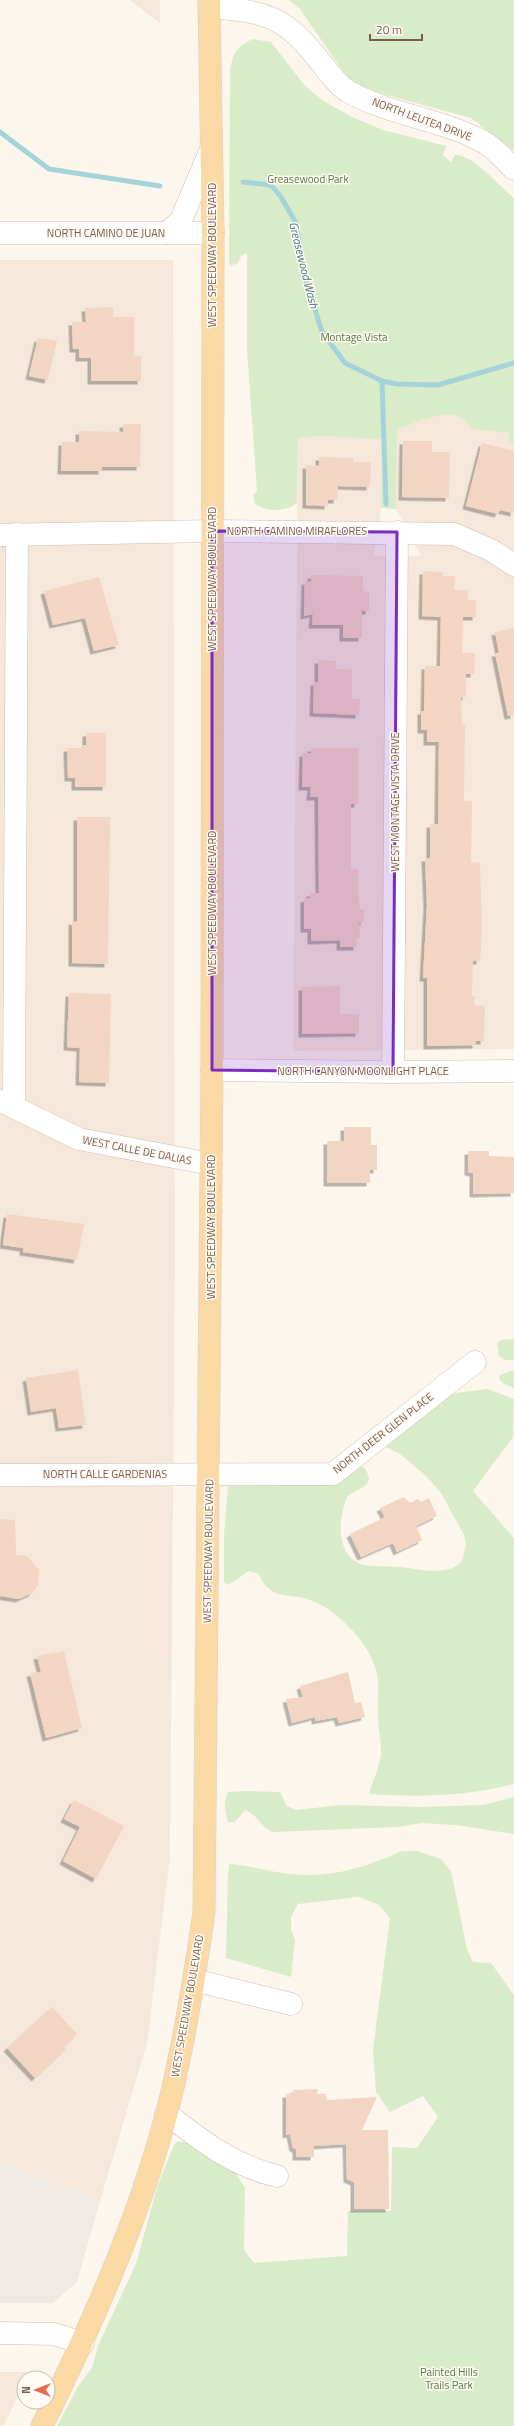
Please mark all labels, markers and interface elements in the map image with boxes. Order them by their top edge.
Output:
scale bar [370,16,422,42]
text: 20 m [376,20,402,39]
street label: NORTH LEUTEA DRIVE [370,93,474,145]
park label: Greasewood Park [267,171,349,187]
street label: WEST SPEEDWAY BOULEVARD [204,183,220,327]
water label: Greasewood Wash [284,220,324,311]
street label: NORTH CAMINO DE JUAN [47,225,165,241]
park label: Montage Vista [320,329,388,345]
street label: WEST SPEEDWAY BOULEVARD [204,507,220,651]
street label: NORTH CAMINO MIRAFLORES [227,523,367,539]
street label: WEST MONTAGE VISTA DRIVE [387,732,403,872]
street label: WEST SPEEDWAY BOULEVARD [204,831,220,975]
street label: NORTH CANYON MOONLIGHT PLACE [277,1063,449,1079]
street label: WEST CALLE DE DALIAS [81,1132,193,1168]
street label: WEST SPEEDWAY BOULEVARD [203,1155,219,1299]
street label: NORTH DEER GLEN PLACE [329,1389,437,1477]
street label: NORTH CALLE GARDENIAS [43,1466,167,1482]
street label: WEST SPEEDWAY BOULEVARD [199,1479,217,1623]
street label: WEST SPEEDWAY BOULEVARD [167,1933,207,2079]
park label: Painted Hills Trails Park [420,2364,478,2393]
north arrow [16,2370,56,2410]
text: N [18,2386,34,2394]

